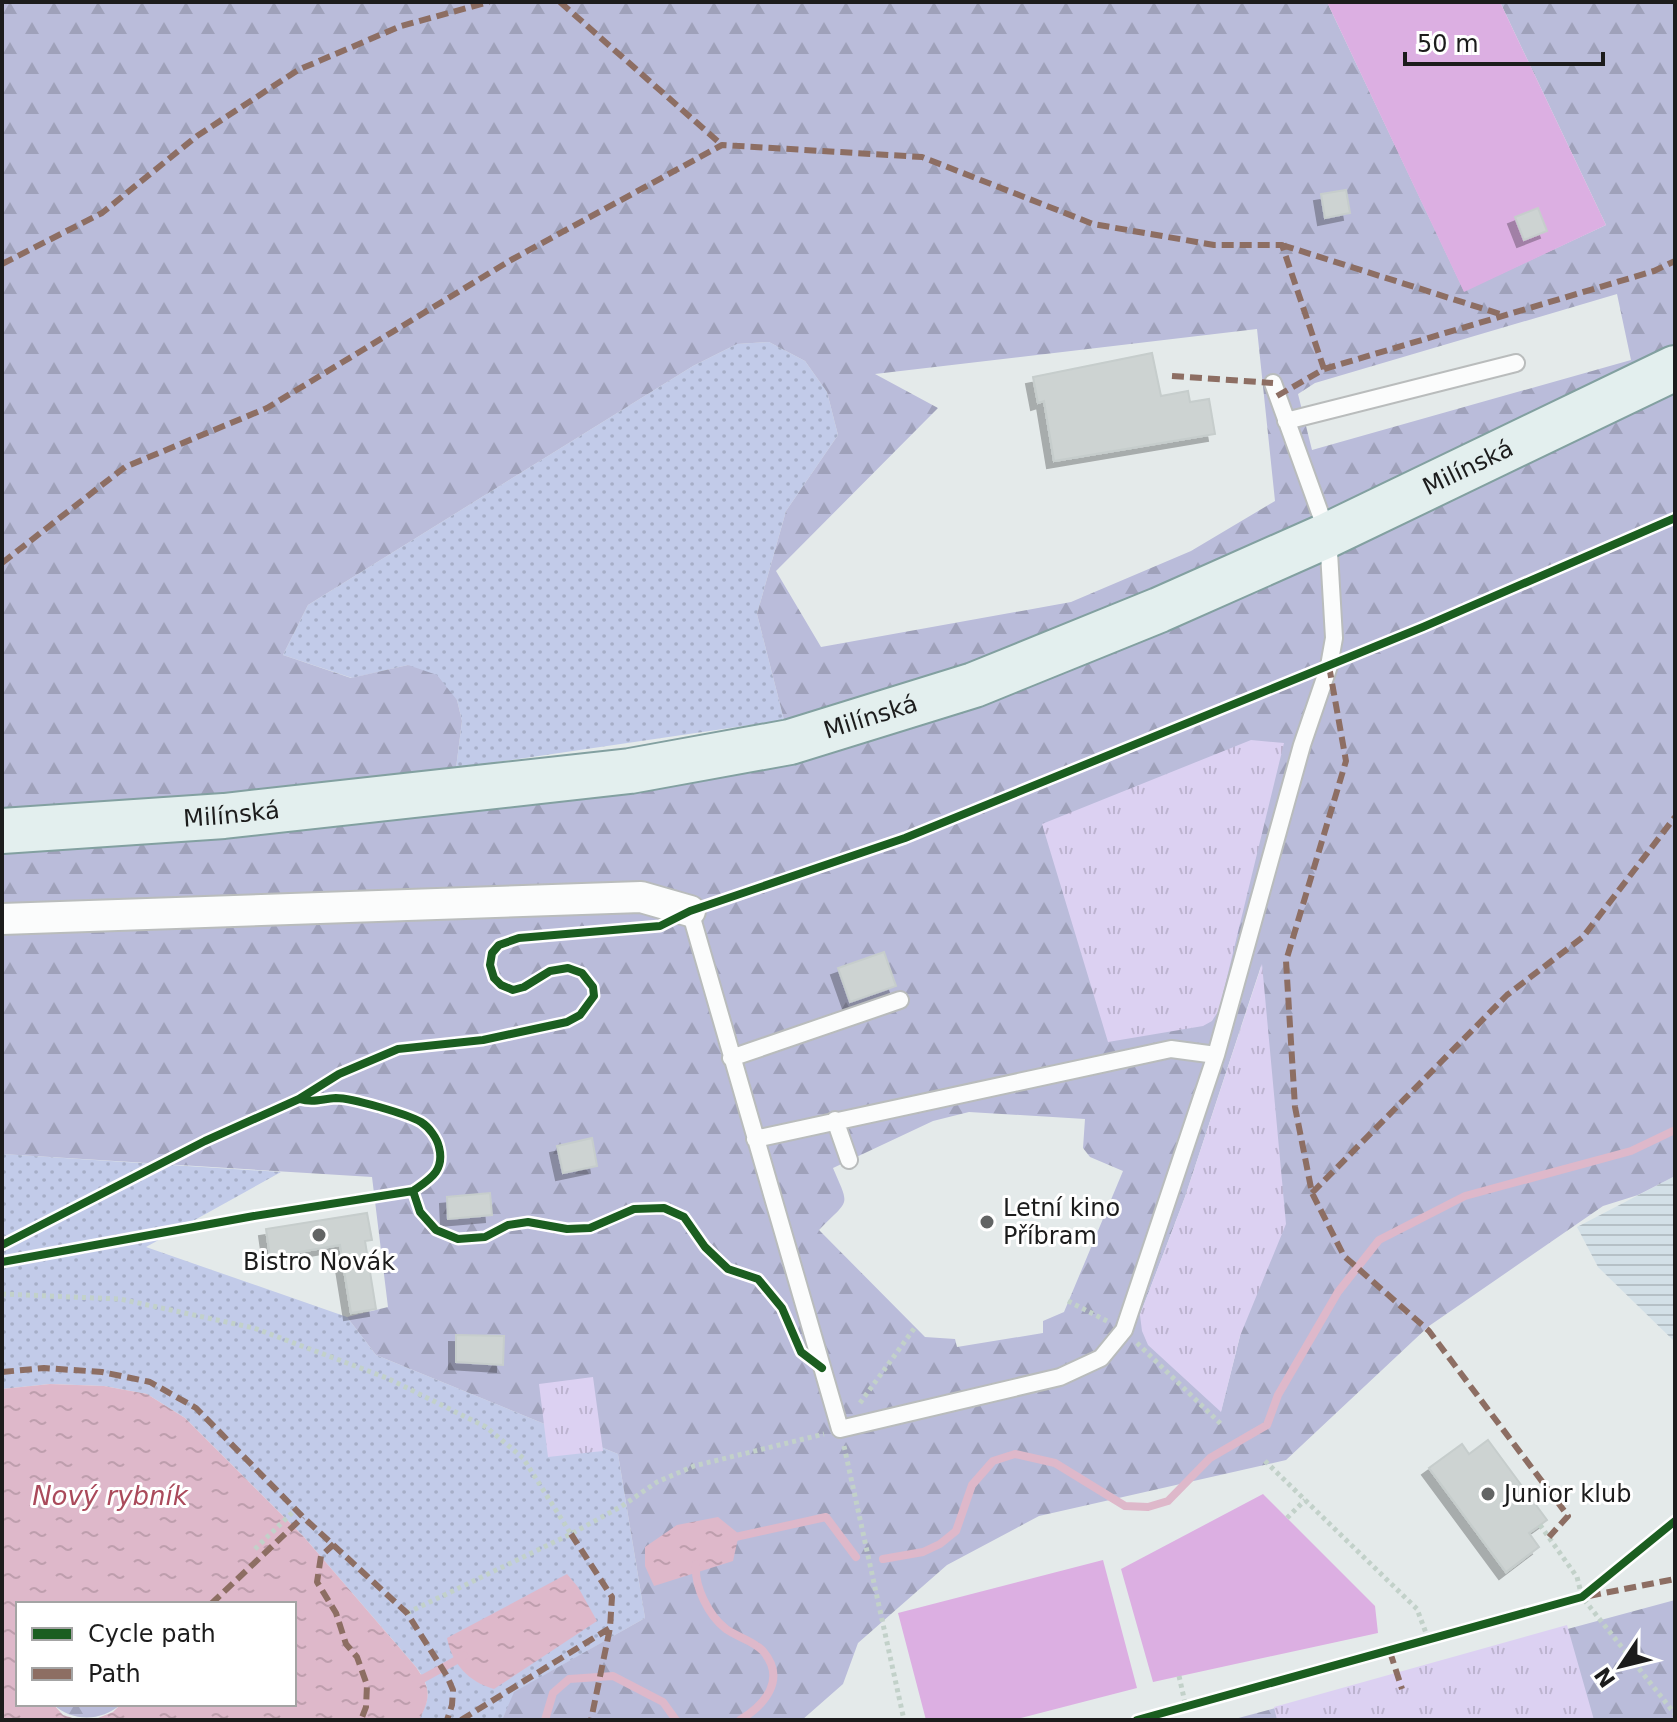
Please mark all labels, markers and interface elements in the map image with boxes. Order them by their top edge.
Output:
scale bar [1405,16,1603,66]
text: 50 m [1417,30,1479,58]
street label: Milínská [1418,434,1518,501]
street label: Milínská [820,689,921,745]
street label: Milínská [182,796,281,833]
place label: Letní kino Příbram [1003,1194,1120,1250]
marker: Letní kino Příbram [978,1213,996,1231]
marker: Bistro Novák [310,1226,328,1244]
place label: Bistro Novák [243,1248,395,1276]
place label: Junior klub [1502,1480,1631,1508]
water label: Nový rybník [32,1481,189,1511]
marker: Junior klub [1479,1485,1497,1503]
legend [16,1602,296,1706]
text: Cycle path [88,1620,216,1648]
north arrow [1581,1626,1661,1706]
text: Path [88,1660,141,1688]
text: N [1590,1662,1621,1692]

